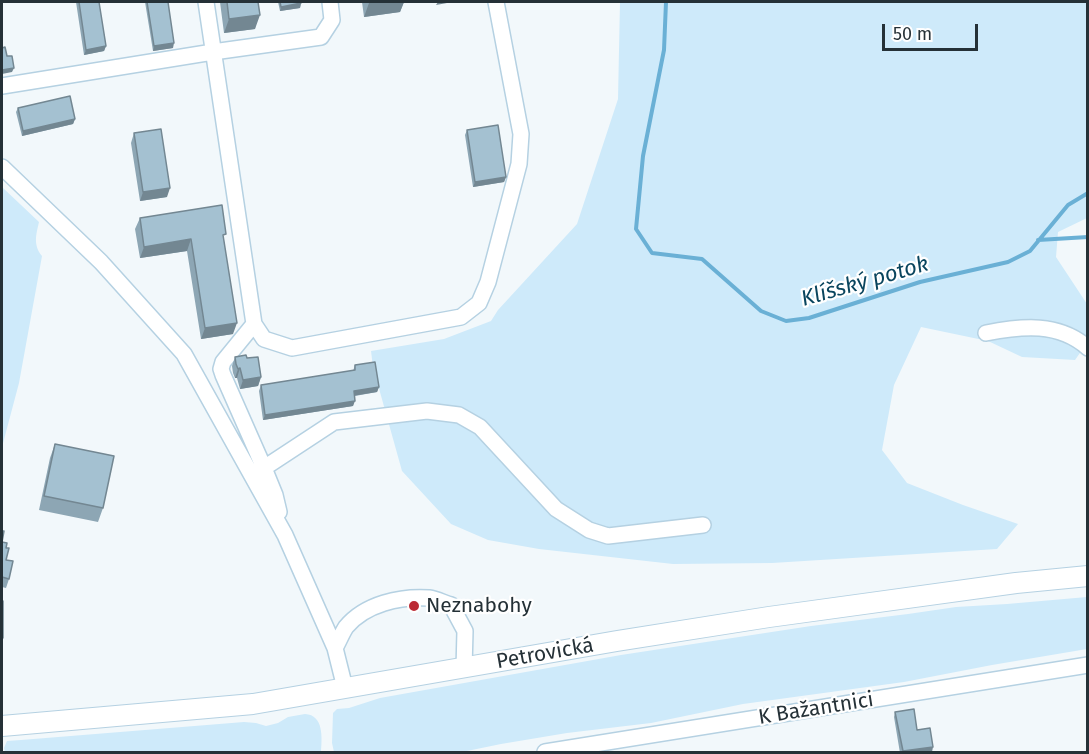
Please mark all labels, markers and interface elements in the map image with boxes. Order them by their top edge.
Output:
scale bar [885,12,981,50]
text: 50 m [893,23,932,45]
water label: Klíšský potok [798,251,932,313]
place label: Neznabohy [426,593,532,619]
marker: Neznabohy [407,599,421,613]
street label: Petrovická [494,633,596,675]
street label: K Bažantnici [757,687,875,731]

